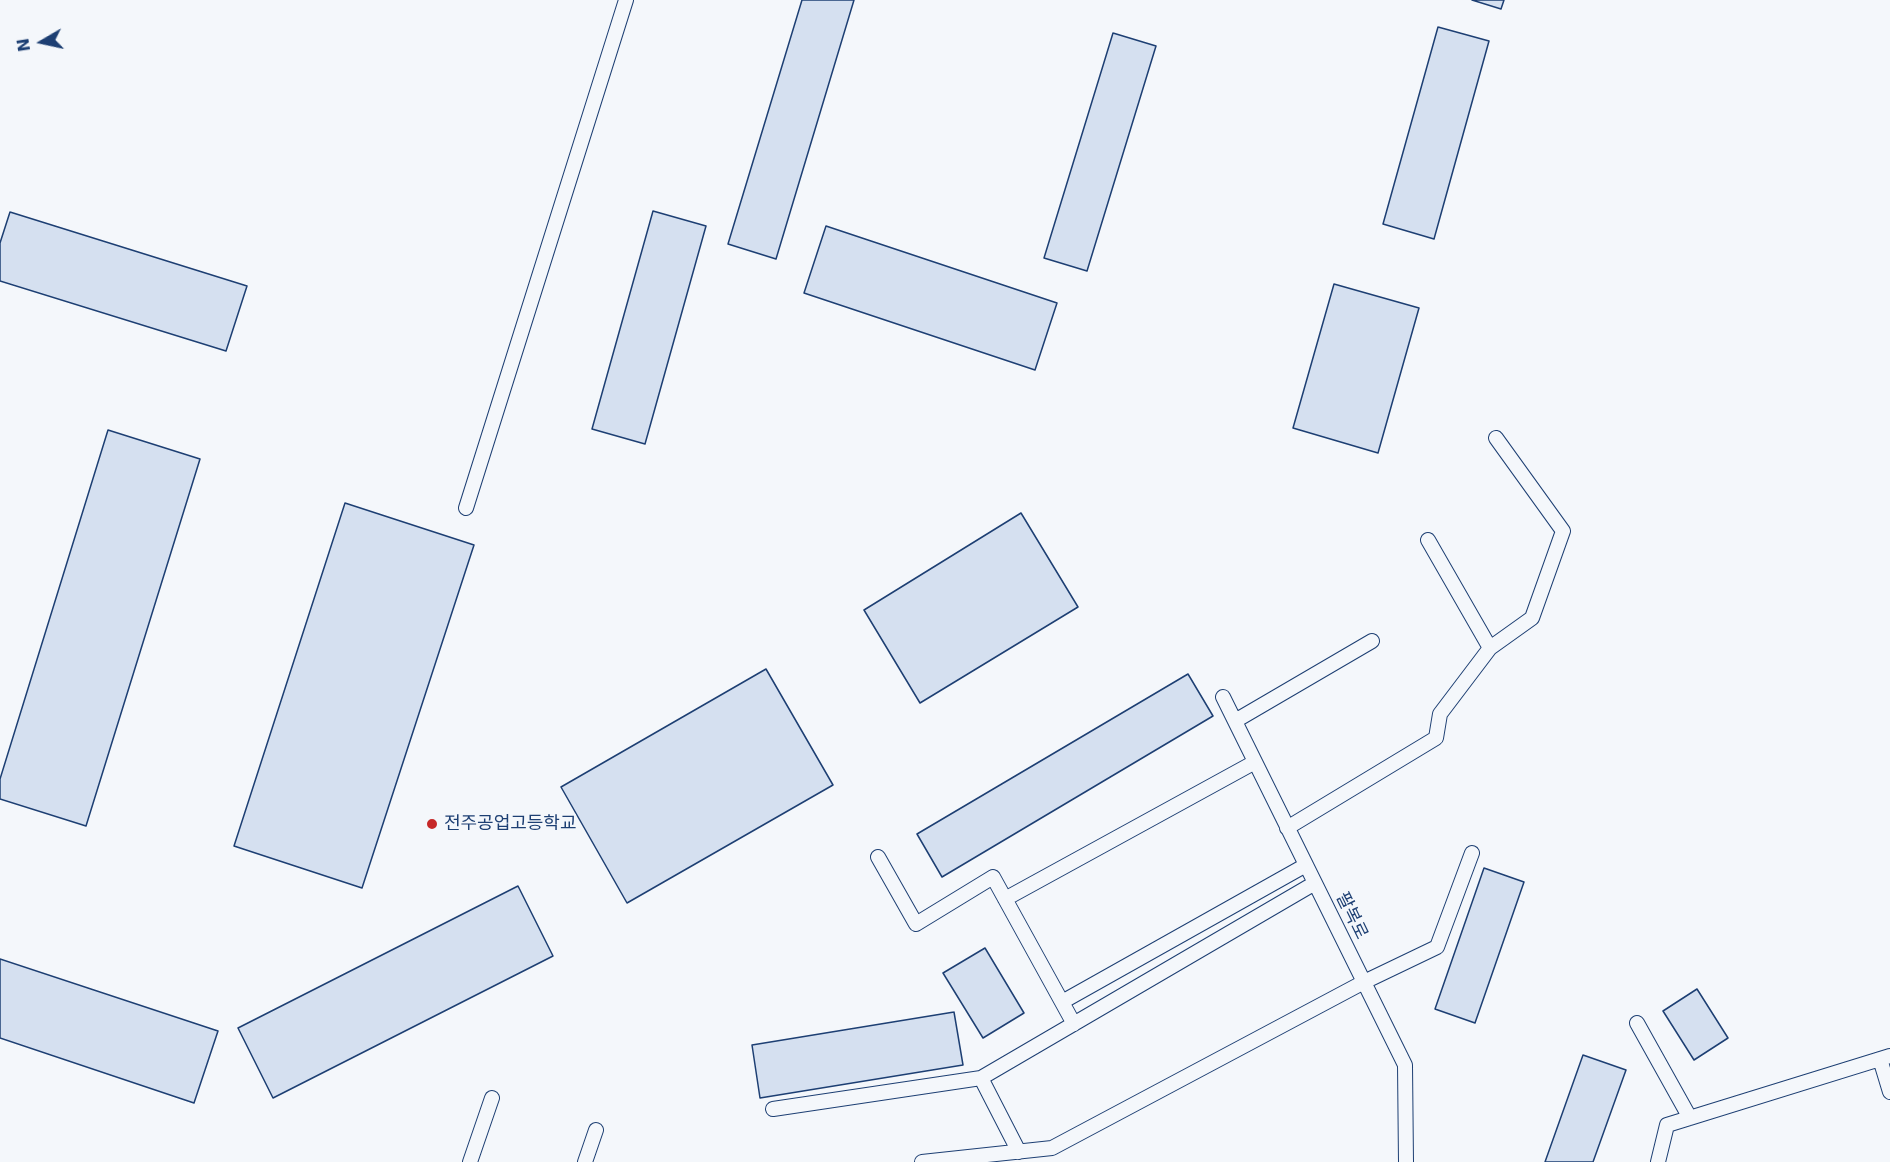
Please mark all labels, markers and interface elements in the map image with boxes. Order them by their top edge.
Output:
north arrow [12,12,72,72]
text: N [13,37,34,53]
place label: 전주공업고등학교 [444,813,576,835]
marker: 전주공업고등학교 [425,817,439,831]
street label: 팔복로 [1330,889,1372,943]

